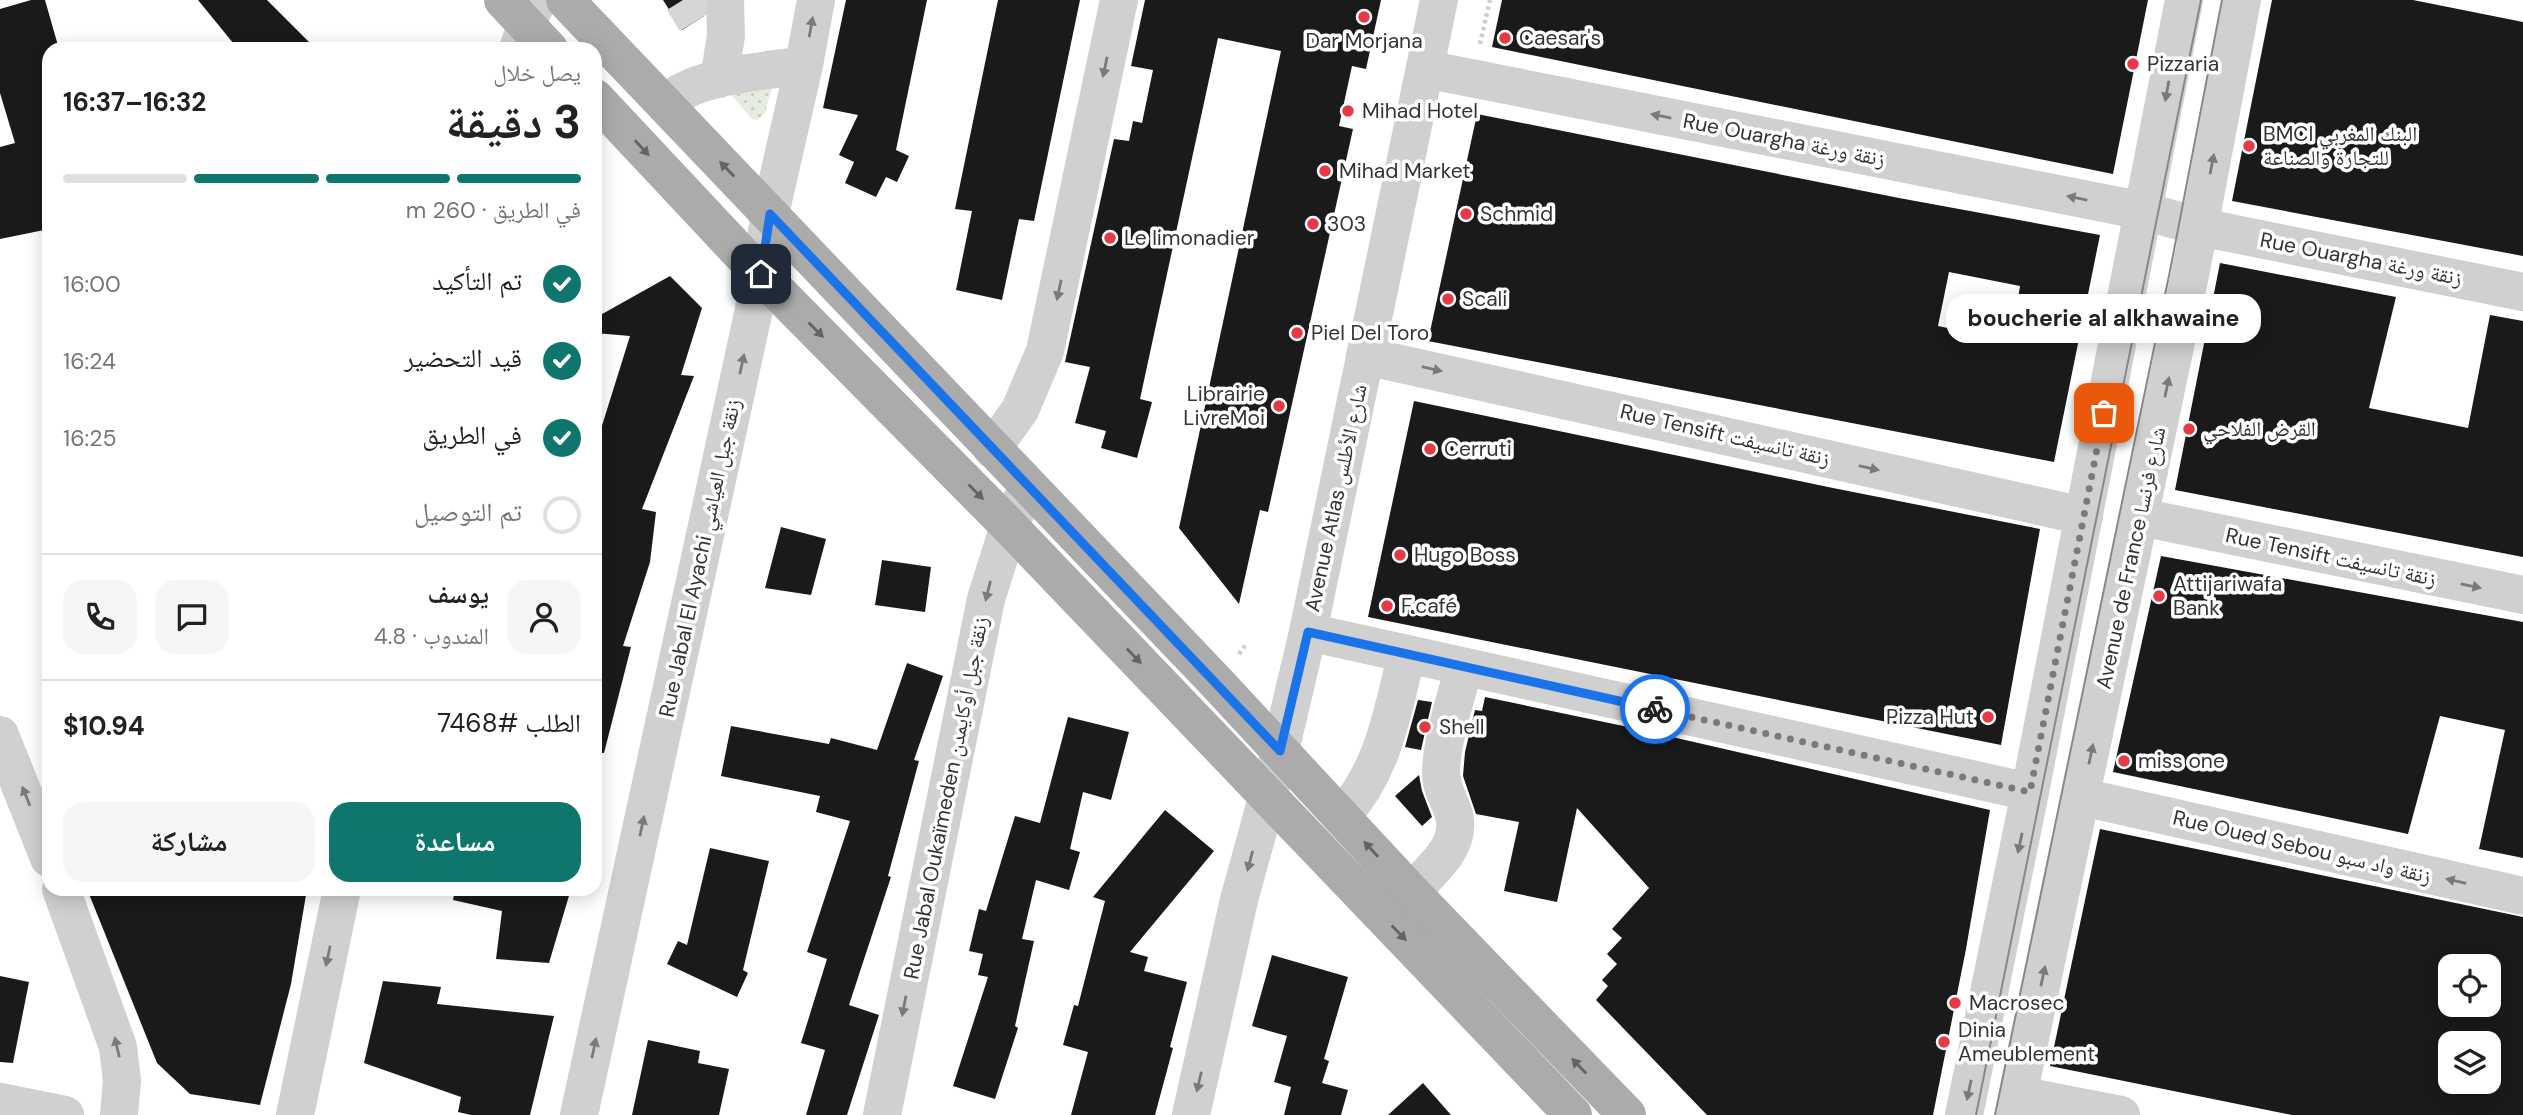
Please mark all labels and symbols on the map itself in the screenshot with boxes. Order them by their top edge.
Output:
marker: Dar Morjana [1356,9,1372,25]
one-way arrow [806,16,817,38]
place label: Caesar's [1519,24,1601,52]
place label: Dar Morjana [1305,27,1423,55]
marker: Caesar's [1497,30,1513,46]
place label: Pizzaria [2147,50,2219,78]
one-way arrow [1100,56,1111,78]
marker: Pizzaria [2125,56,2141,72]
one-way arrow [2161,80,2172,102]
place label: Mihad Hotel [1362,97,1478,125]
marker: Mihad Hotel [1340,103,1356,119]
street label: Rue Ouargha زنقة ورغة [1681,107,1887,173]
one-way arrow [1650,110,1672,121]
place label: BMCI البنك المغربي للتجارة والصناعة [2263,120,2417,172]
marker: BMCI البنك المغربي للتجارة والصناعة [2241,138,2257,154]
one-way arrow [633,139,649,156]
one-way arrow [2206,153,2217,175]
place label: Mihad Market [1339,157,1470,185]
one-way arrow [718,160,735,177]
marker: Mihad Market [1317,163,1333,179]
one-way arrow [2066,192,2088,203]
place label: Schmid [1480,200,1553,228]
marker: Schmid [1458,206,1474,222]
place label: 303 [1327,210,1366,238]
marker: 303 [1305,216,1321,232]
place label: Le limonadier [1124,224,1255,252]
street label: Rue Ouargha زنقة ورغة [2258,226,2464,292]
marker: Le limonadier [1102,230,1118,246]
pin [731,244,791,304]
one-way arrow [1054,279,1065,301]
place label: Scali [1462,285,1507,313]
marker: Scali [1440,291,1456,307]
callout: boucherie al alkhawaine [1946,294,2262,343]
place label: Piel Del Toro [1311,319,1429,347]
one-way arrow [807,322,824,339]
marker: Piel Del Toro [1289,325,1305,341]
one-way arrow [737,353,748,375]
one-way arrow [1421,364,1443,375]
one-way arrow [2161,376,2172,398]
place label: Librairie LivreMoi [1183,380,1265,432]
street label: Avenue Atlas شارع الأطلس [1298,382,1374,614]
pin [2074,383,2134,443]
street label: Rue Jabal El Ayachi زنقة جبل العياشي [653,396,750,720]
street label: Rue Tensift زنقة تانسيفت [1617,397,1833,473]
marker: Librairie LivreMoi [1271,398,1287,414]
place label: القرض الفلاحي [2203,415,2316,445]
marker: القرض الفلاحي [2181,421,2197,437]
street label: Avenue de France شارع فرنسا [2090,424,2172,692]
place label: Cerruti [1444,435,1512,463]
marker: Cerruti [1422,441,1438,457]
one-way arrow [1858,462,1880,473]
one-way arrow [967,483,983,500]
street label: Rue Tensift زنقة تانسيفت [2223,521,2439,593]
place label: Hugo Boss [1414,541,1516,569]
marker: Hugo Boss [1392,547,1408,563]
place label: Attijariwafa Bank [2173,570,2282,622]
one-way arrow [982,580,993,602]
one-way arrow [2460,580,2482,591]
marker: Attijariwafa Bank [2151,588,2167,604]
place label: F.café [1401,592,1457,620]
marker: F.café [1379,598,1395,614]
street label: Rue Jabal Oukaïmeden زنقة جبل أوكايمدن [897,614,995,982]
one-way arrow [1125,647,1141,664]
courier [1620,674,1690,744]
place label: Pizza Hut [1886,703,1974,731]
marker: Pizza Hut [1980,709,1996,725]
place label: Shell [1439,713,1485,741]
marker: Shell [1417,719,1433,735]
one-way arrow [2085,743,2096,765]
place label: miss one [2138,747,2225,775]
marker: miss one [2116,753,2132,769]
one-way arrow [20,785,31,806]
street label: Rue Oued Sebou زنقة واد سبو [2170,804,2434,890]
one-way arrow [636,815,647,837]
one-way arrow [2014,832,2025,854]
one-way arrow [1363,840,1379,858]
one-way arrow [1244,850,1255,872]
one-way arrow [2445,876,2467,887]
one-way arrow [1391,924,1407,942]
one-way arrow [323,945,334,967]
one-way arrow [2038,965,2049,987]
place label: Macrosec [1969,989,2064,1017]
one-way arrow [898,995,909,1017]
marker: Macrosec [1947,995,1963,1011]
place label: Dinia Ameublement [1958,1016,2095,1068]
marker: Dinia Ameublement [1936,1034,1952,1050]
one-way arrow [111,1036,122,1058]
one-way arrow [588,1037,599,1059]
one-way arrow [1572,1058,1588,1075]
one-way arrow [1193,1071,1204,1093]
one-way arrow [1964,1079,1975,1101]

